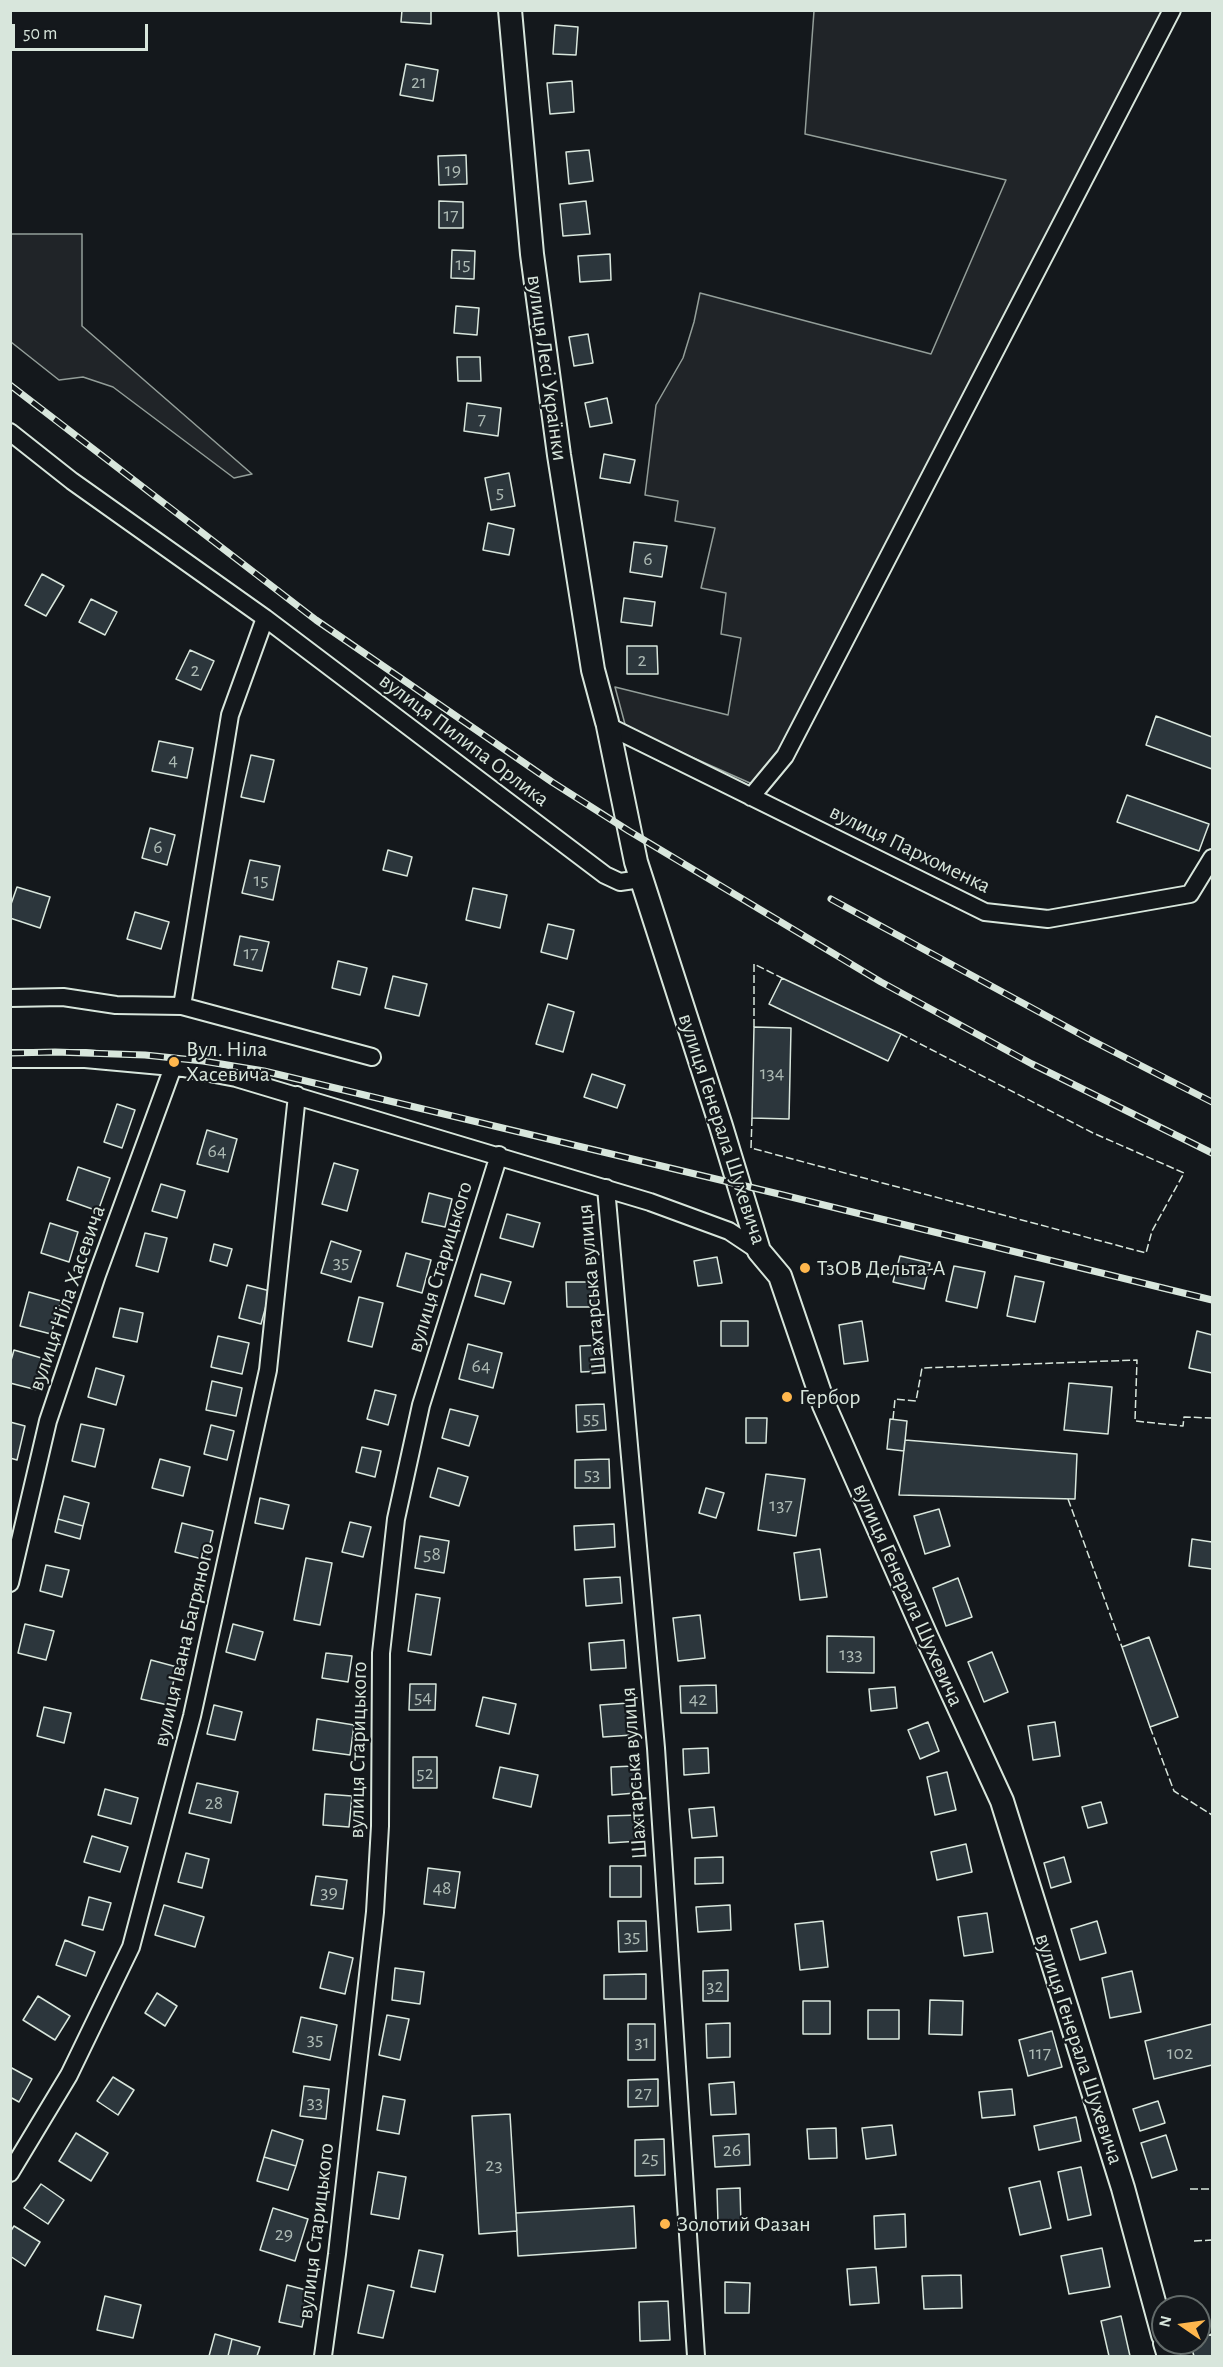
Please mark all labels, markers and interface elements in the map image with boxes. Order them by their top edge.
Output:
scale bar [15,12,152,50]
text: 50 m [23,25,57,43]
house number: 21 [411,70,427,94]
house number: 19 [445,158,461,182]
house number: 17 [443,203,459,227]
house number: 15 [455,252,471,276]
street label: вулиця Лесі Українки [521,273,573,463]
house number: 7 [478,407,486,431]
house number: 5 [496,480,504,504]
house number: 6 [643,547,653,571]
house number: 2 [637,648,647,672]
house number: 2 [190,658,200,682]
street label: вулиця Пилипа Орлика [374,668,554,812]
house number: 4 [168,748,178,772]
street label: вулиця Пархоменка [825,799,995,899]
house number: 6 [153,835,163,859]
house number: 15 [253,868,269,892]
house number: 17 [243,941,259,965]
street label: вулиця Генерала Шухевича [672,1010,772,1248]
place label: Вул. Ніла Хасевича [186,1036,270,1088]
marker: Вул. Ніла Хасевича [167,1055,181,1069]
house number: 134 [760,1061,784,1085]
house number: 64 [207,1139,227,1163]
street label: вулиця Старицького [401,1178,479,1356]
street label: вулиця Ніла Хасевича [23,1202,111,1394]
street label: Шахтарська вулиця [571,1203,613,1377]
house number: 35 [333,1250,349,1274]
place label: ТзОВ Дельта-А [817,1255,945,1281]
marker: ТзОВ Дельта-А [798,1261,812,1275]
house number: 64 [471,1354,491,1378]
place label: Гербор [799,1384,860,1410]
marker: Гербор [780,1390,794,1404]
house number: 55 [583,1406,599,1430]
house number: 53 [584,1462,600,1486]
street label: вулиця Генерала Шухевича [847,1479,969,1711]
house number: 137 [769,1493,793,1517]
street label: вулиця Івана Багряного [148,1540,220,1750]
house number: 58 [423,1542,441,1566]
house number: 133 [839,1642,863,1666]
street label: вулиця Старицького [343,1661,373,1839]
house number: 54 [414,1685,432,1709]
street label: Шахтарська вулиця [615,1686,653,1860]
house number: 42 [689,1687,707,1711]
house number: 52 [416,1761,434,1785]
house number: 28 [205,1791,223,1815]
house number: 48 [432,1876,452,1900]
house number: 39 [320,1880,338,1904]
house number: 35 [624,1924,640,1948]
street label: вулиця Генерала Шухевича [1029,1930,1129,2168]
house number: 32 [706,1974,724,1998]
house number: 35 [307,2027,323,2051]
house number: 31 [634,2030,650,2054]
house number: 117 [1029,2041,1051,2065]
house number: 102 [1167,2041,1193,2065]
house number: 27 [634,2081,652,2105]
house number: 33 [307,2090,323,2114]
house number: 26 [723,2138,741,2162]
street label: вулиця Старицького [292,2141,340,2321]
house number: 25 [641,2146,659,2170]
house number: 23 [485,2153,503,2177]
place label: Золотий Фазан [677,2211,811,2237]
marker: Золотий Фазан [658,2217,672,2231]
house number: 29 [275,2222,293,2246]
north arrow [1151,2295,1211,2355]
text: N [1156,2314,1174,2329]

